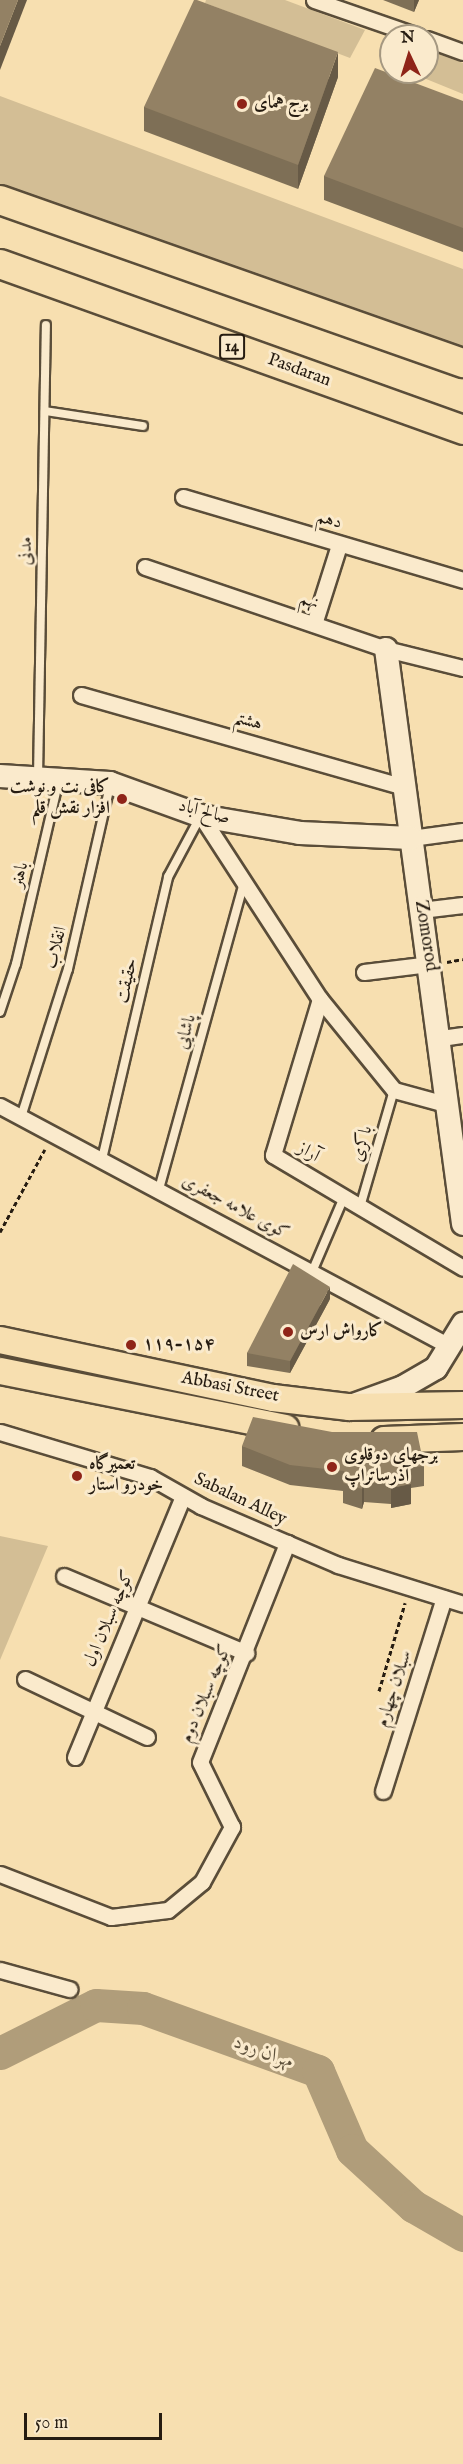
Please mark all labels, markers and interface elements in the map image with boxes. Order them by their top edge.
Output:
north arrow [379,24,439,84]
text: N [400,28,415,48]
place label: برج همای [254,93,308,115]
marker: برج همای [235,97,249,111]
road number: 14 [218,334,246,360]
street label: Pasdaran [264,350,334,392]
street label: دهم [314,507,344,535]
street label: مدنی [16,536,38,566]
street label: نهم [297,589,321,615]
street label: هشتم [231,708,265,736]
place label: کافی نت و نوشت افزار نقش قلم [10,778,110,820]
marker: کافی نت و نوشت افزار نقش قلم [115,792,129,806]
street label: صالح آباد [176,796,232,830]
street label: باهنر [8,860,34,890]
street label: Zomorod [409,899,441,973]
street label: انقلاب [41,924,73,972]
street label: حقیقت [112,956,144,1006]
street label: پاشایی [172,1012,202,1052]
street label: باکری [348,1123,378,1165]
street label: آراز [293,1138,323,1168]
street label: کوی علامه جعفری [178,1171,292,1245]
place label: کارواش ارس [300,1321,383,1343]
marker: کارواش ارس [281,1325,295,1339]
place label: ۱۱۹-۱۵۴ [143,1334,215,1356]
marker: ۱۱۹-۱۵۴ [124,1338,138,1352]
street label: Abbasi Street [179,1368,281,1408]
place label: برجهای دوقلوی آذرساتراپ [344,1446,438,1488]
place label: تعمیرگاه خودرو استار [89,1455,163,1498]
marker: برجهای دوقلوی آذرساتراپ [325,1460,339,1474]
marker: تعمیرگاه خودرو استار [70,1469,84,1483]
street label: Sabalan Alley [190,1469,290,1531]
street label: کوچه سبلان اول [80,1567,140,1671]
street label: کوچه سبلان دوم [177,1642,237,1746]
street label: سبلان چهارم [372,1648,418,1730]
water label: مهران رود [231,2030,297,2074]
scale bar [27,2401,165,2439]
text: 50 m [35,2412,68,2435]

